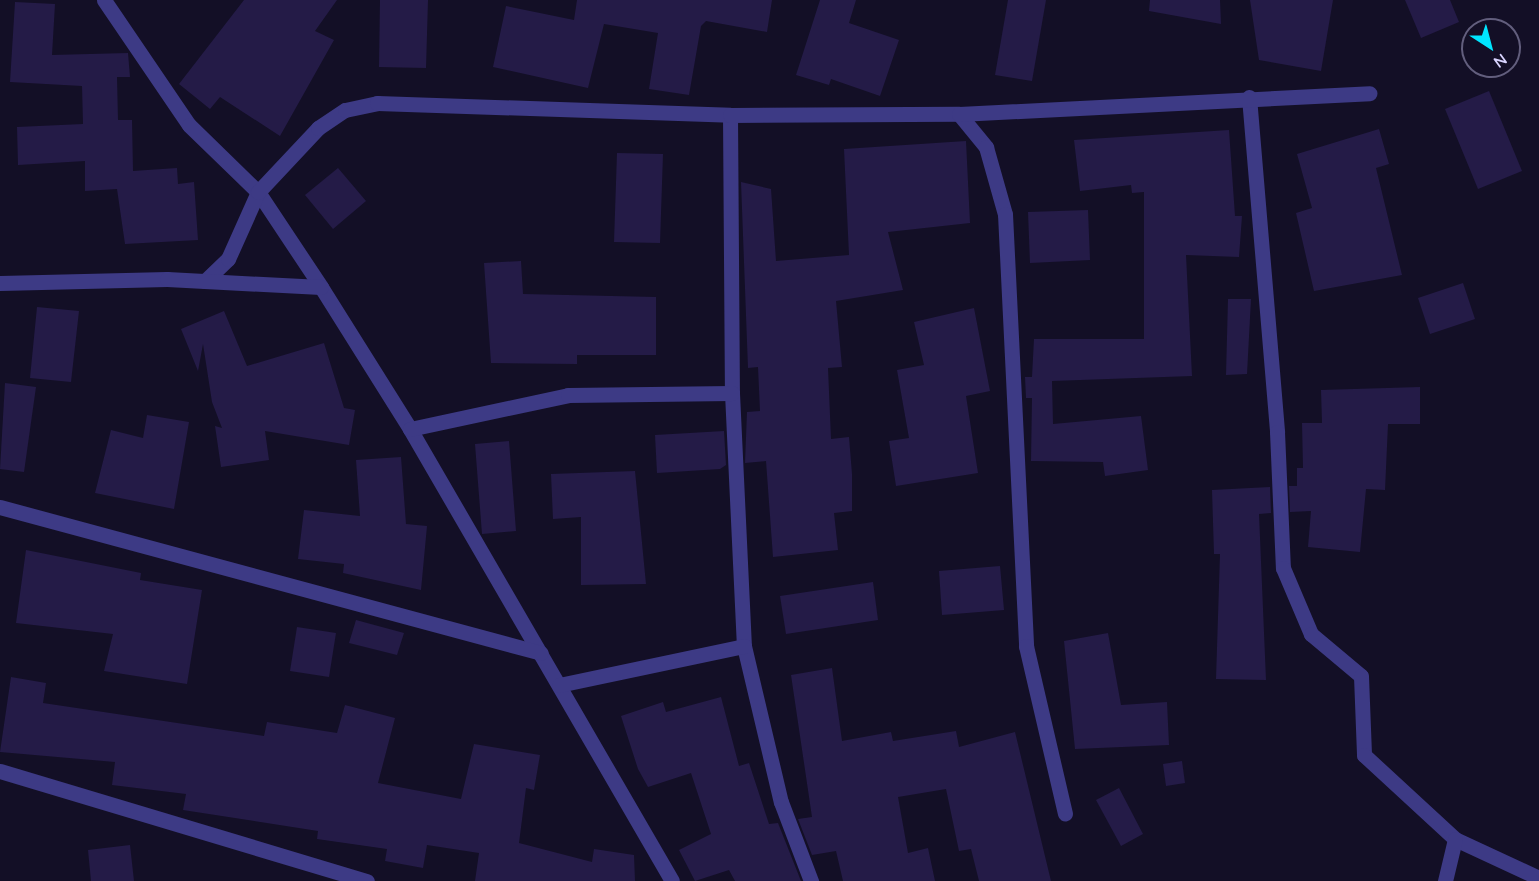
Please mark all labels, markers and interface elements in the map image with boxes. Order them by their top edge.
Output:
north arrow [1461,18,1521,78]
text: N [1490,49,1511,72]

